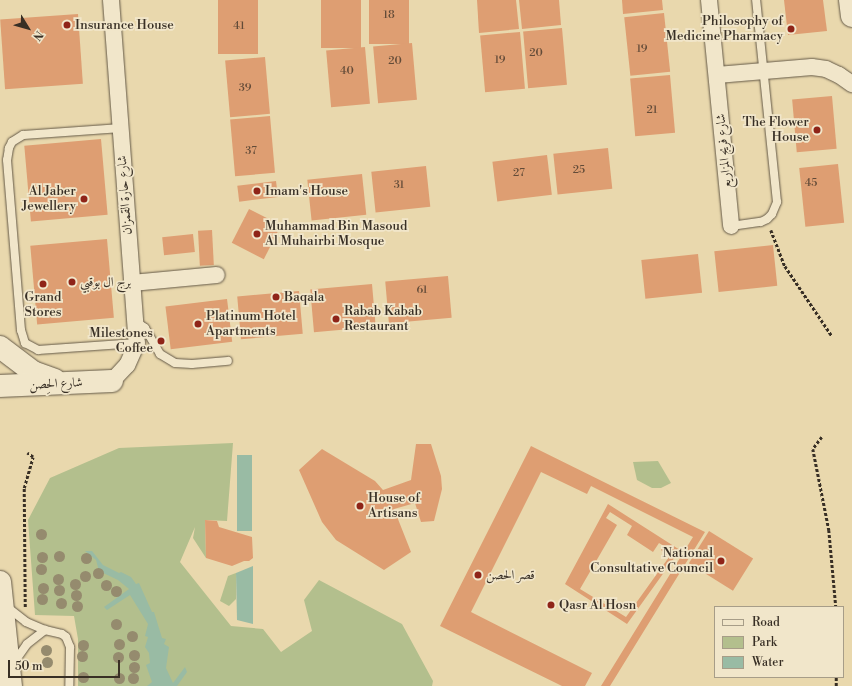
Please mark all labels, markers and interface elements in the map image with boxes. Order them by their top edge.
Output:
north arrow [8,8,48,48]
house number: 18 [383,8,395,22]
place label: Philosophy of Medicine Pharmacy [665,14,783,45]
place label: Insurance House [75,17,174,33]
house number: 41 [233,19,245,33]
marker: Insurance House [62,20,72,30]
marker: Philosophy of Medicine Pharmacy [786,24,796,34]
text: N [29,28,46,43]
house number: 19 [636,42,648,56]
house number: 20 [529,46,543,60]
house number: 19 [494,53,506,67]
house number: 20 [388,54,402,68]
house number: 40 [340,64,354,78]
house number: 39 [239,81,251,95]
house number: 21 [646,103,658,117]
street label: شارع فريج المزاريع [713,113,735,189]
place label: The Flower House [743,115,809,146]
marker: The Flower House [812,125,822,135]
house number: 37 [245,144,257,158]
street label: شارع حارة القمزان [114,155,136,235]
house number: 25 [573,163,585,177]
house number: 27 [513,166,525,180]
house number: 45 [805,176,817,190]
house number: 31 [394,178,404,192]
place label: Imam's House [265,183,348,199]
place label: Al Jaber Jewellery [22,184,76,215]
marker: Imam's House [252,186,262,196]
marker: Al Jaber Jewellery [79,194,89,204]
place label: Muhammad Bin Masoud Al Muhairbi Mosque [265,219,407,250]
marker: Muhammad Bin Masoud Al Muhairbi Mosque [252,229,262,239]
place label: برج ال بوقبي [80,274,131,290]
marker: برج ال بوقبي [67,277,77,287]
marker: Grand Stores [38,279,48,289]
house number: 61 [416,283,428,297]
place label: Baqala [284,289,324,305]
place label: Grand Stores [25,290,61,321]
marker: Baqala [271,292,281,302]
place label: Rabab Kabab Restaurant [344,304,422,335]
place label: Platinum Hotel Apartments [206,309,296,340]
marker: Rabab Kabab Restaurant [331,314,341,324]
marker: Platinum Hotel Apartments [193,319,203,329]
place label: Milestones Coffee [89,326,153,357]
marker: Milestones Coffee [156,336,166,346]
street label: شارع الحِصن [29,375,83,393]
place label: House of Artisans [368,491,420,522]
marker: House of Artisans [355,501,365,511]
place label: National Consultative Council [590,546,713,577]
marker: National Consultative Council [716,556,726,566]
place label: قصر الحصن [486,567,535,583]
marker: قصر الحصن [473,570,483,580]
place label: Qasr Al Hosn [559,597,636,613]
marker: Qasr Al Hosn [546,600,556,610]
legend [714,606,844,678]
text: Road [752,615,780,630]
text: Park [752,635,777,650]
scale bar [10,652,122,678]
text: Water [752,655,784,670]
text: 50 m [15,659,43,674]

